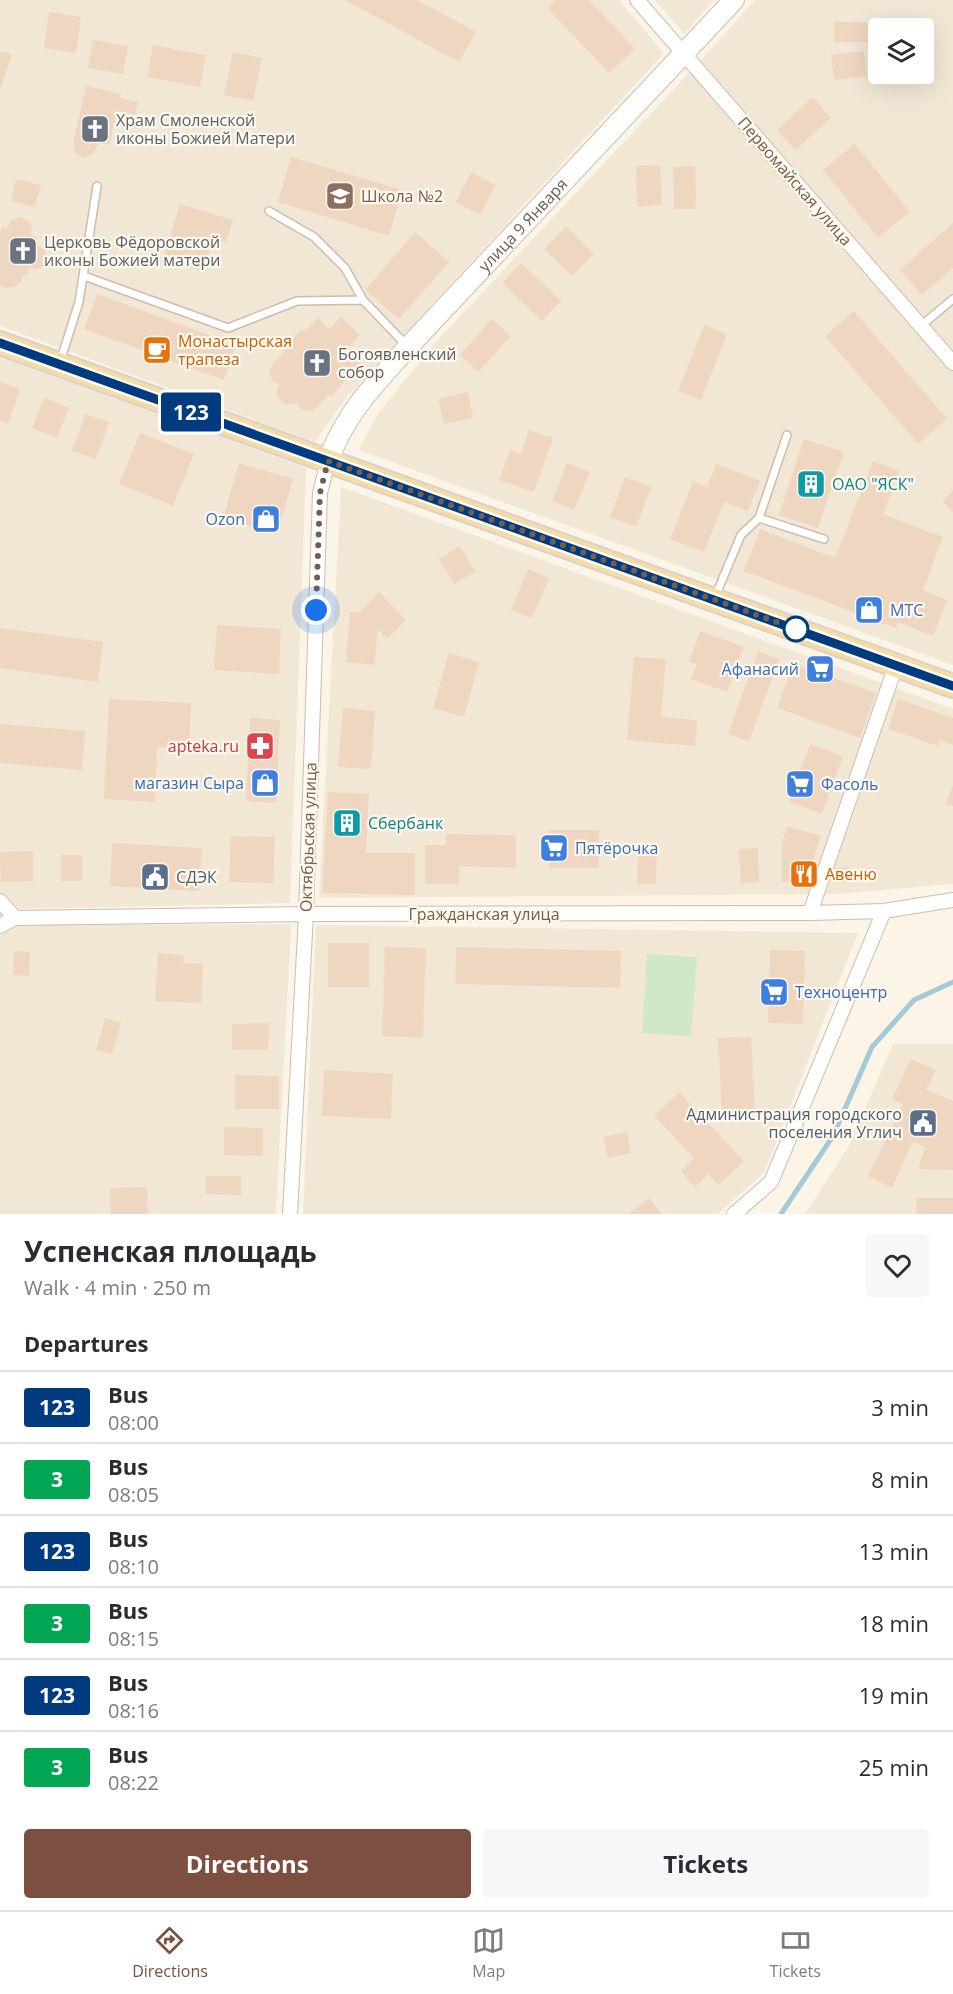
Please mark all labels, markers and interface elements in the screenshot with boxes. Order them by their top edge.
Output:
map controls [868,18,934,84]
button: layers [868,18,934,84]
place label: Храм Смоленской иконы Божией Матери [116,109,295,149]
street label: Первомайская улица [733,112,857,250]
church icon: Храм Смоленской иконы Божией Матери [79,113,111,145]
street label: улица 9 Января [473,173,572,276]
school or university icon: Школа №2 [324,180,356,212]
place label: Школа №2 [361,185,443,207]
place label: Церковь Фёдоровской иконы Божией матери [44,231,220,271]
church icon: Церковь Фёдоровской иконы Божией матери [7,235,39,267]
place label: Монастырская трапеза [178,330,292,370]
cafe icon: Монастырская трапеза [141,334,173,366]
place label: Богоявленский собор [338,343,457,383]
church icon: Богоявленский собор [301,347,333,379]
line badge: 123 [156,392,225,432]
text: 123 [173,398,209,426]
building icon: ОАО "ЯСК" [795,468,827,500]
place label: ОАО "ЯСК" [832,473,914,495]
shop icon: Ozon [250,503,282,535]
place label: Ozon [206,508,245,530]
shop icon: МТС [853,594,885,626]
your location [301,595,331,625]
place label: МТС [890,599,923,621]
unlabelled marker [783,616,809,642]
supermarket icon: Афанасий [804,653,836,685]
place label: Афанасий [722,658,799,680]
pharmacy icon: apteka.ru [244,730,276,762]
place label: apteka.ru [168,735,239,757]
street label: Октябрьская улица [294,762,322,912]
shop icon: магазин Сыра [249,767,281,799]
supermarket icon: Фасоль [784,768,816,800]
place label: магазин Сыра [134,772,244,794]
place label: Фасоль [821,773,879,795]
building icon: Сбербанк [331,807,363,839]
place label: Сбербанк [368,812,444,834]
supermarket icon: Пятёрочка [538,832,570,864]
place label: Пятёрочка [575,837,658,859]
restaurant icon: Авеню [788,858,820,890]
public building icon: СДЭК [139,861,171,893]
place label: Авеню [825,863,877,885]
place label: СДЭК [176,866,217,888]
street label: Гражданская улица [408,903,560,925]
supermarket icon: Техноцентр [758,976,790,1008]
place label: Техноцентр [795,981,887,1003]
place label: Администрация городского поселения Углич [686,1103,902,1143]
public building icon: Администрация городского поселения Углич [907,1107,939,1139]
text: Успенская площадь [24,1232,317,1270]
button: heart [866,1234,929,1297]
text: Walk · 4 min · 250 m [24,1274,211,1301]
text: Departures [24,1328,148,1358]
text: Bus [108,1379,148,1409]
text: 3 min [871,1392,929,1422]
text: 123 [39,1393,75,1421]
text: 08:00 [108,1409,159,1436]
text: Bus [108,1451,148,1481]
text: 8 min [871,1464,929,1494]
text: 3 [51,1465,63,1493]
text: 08:05 [108,1481,159,1508]
text: Bus [108,1523,148,1553]
text: 13 min [859,1536,929,1566]
text: 123 [39,1537,75,1565]
text: 08:10 [108,1553,159,1580]
text: Bus [108,1595,148,1625]
text: 18 min [859,1608,929,1638]
text: 3 [51,1609,63,1637]
text: 08:15 [108,1625,159,1652]
text: Bus [108,1667,148,1697]
text: 19 min [859,1680,929,1710]
text: 123 [39,1681,75,1709]
text: 08:16 [108,1697,159,1724]
text: Bus [108,1739,148,1769]
text: 25 min [859,1752,929,1782]
text: 3 [51,1753,63,1781]
text: 08:22 [108,1769,159,1796]
button: Directions [24,1829,471,1898]
button: Tickets [483,1829,929,1898]
tab: Directions [132,1924,208,1982]
tab: Map [472,1924,505,1982]
tab: Tickets [770,1924,821,1982]

